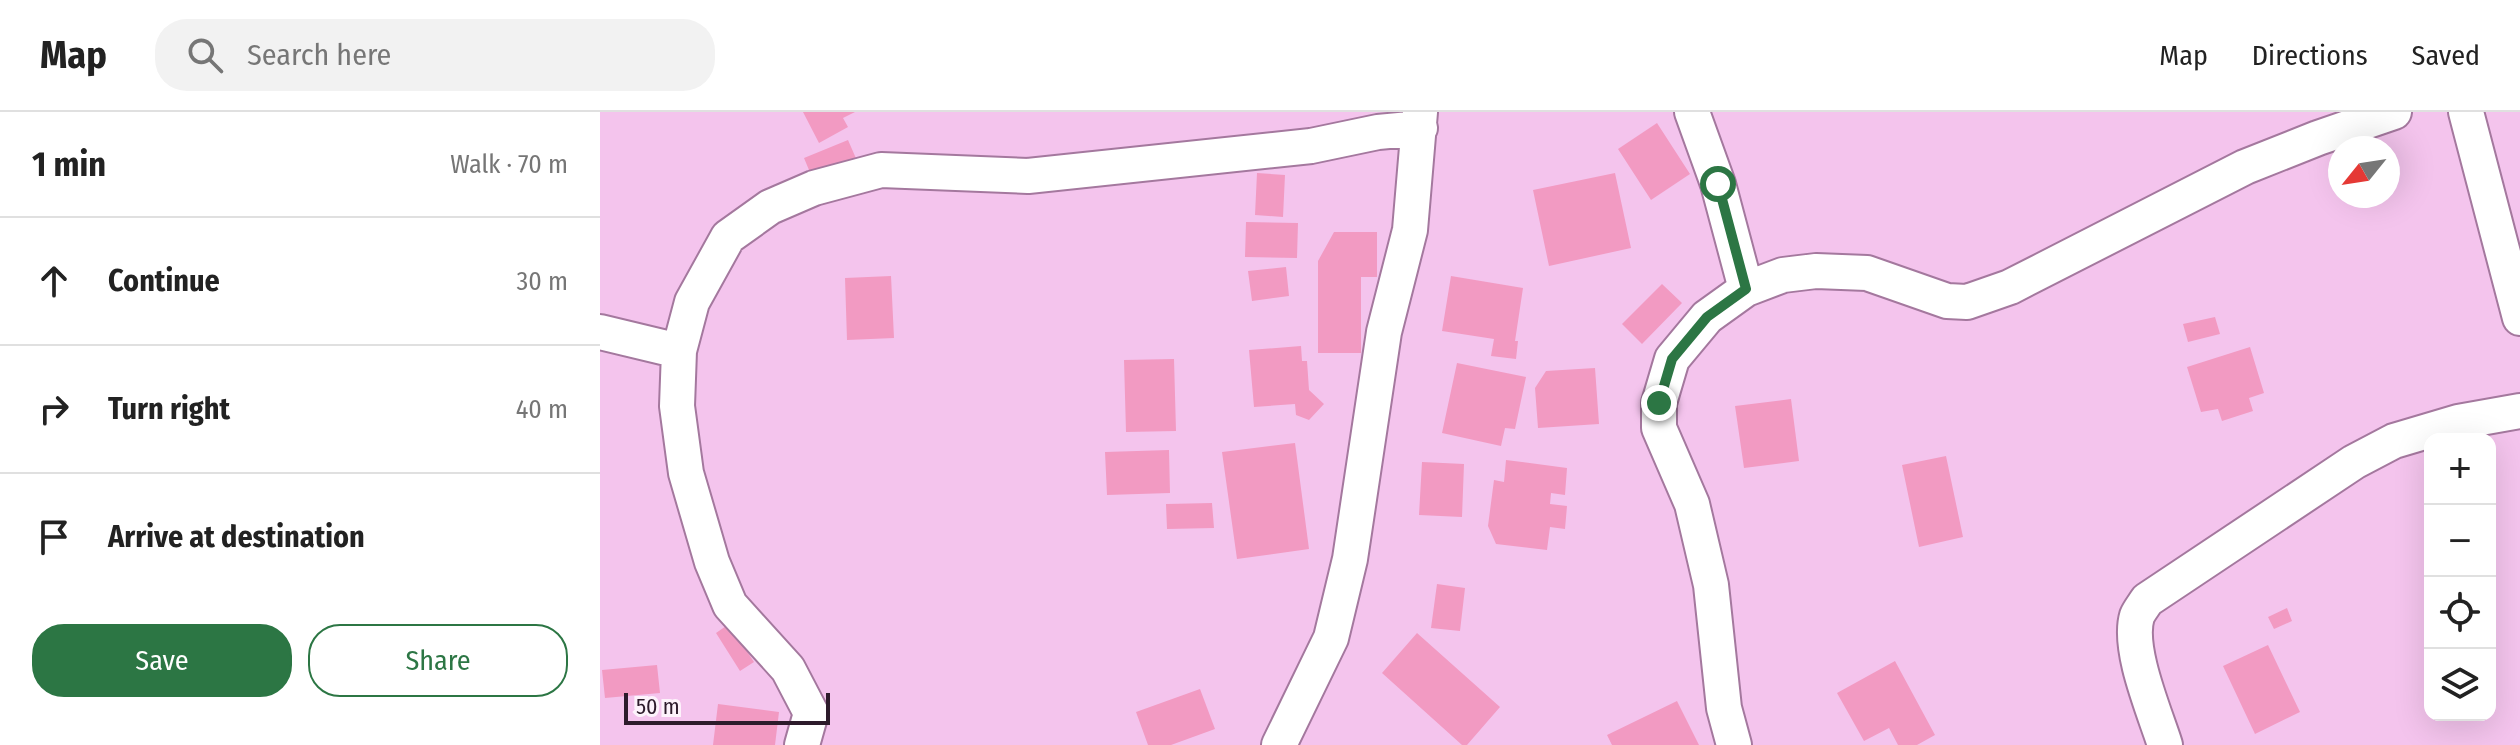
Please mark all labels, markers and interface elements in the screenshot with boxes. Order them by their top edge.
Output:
search box [155,19,715,91]
text: Map [40,32,107,78]
icon: search [183,33,227,77]
text: Search here [247,37,391,73]
text: Map [2159,39,2208,72]
text: Directions [2252,39,2368,72]
text: Saved [2412,39,2480,72]
north arrow [2328,136,2400,208]
text: 1 min [32,144,106,185]
text: Walk · 70 m [450,149,568,180]
route start [1700,166,1736,202]
icon: ahead [32,259,76,303]
text: Continue [108,263,220,299]
text: 30 m [517,266,568,297]
route end [1641,385,1677,421]
icon: right [32,387,76,431]
text: Turn right [108,391,230,427]
text: 40 m [516,394,568,425]
map controls [2424,433,2496,721]
button: + [2424,433,2496,505]
button: − [2424,505,2496,577]
icon: arrive [32,515,76,559]
text: Arrive at destination [108,519,365,555]
button: locate [2424,577,2496,649]
button: Save [32,624,292,697]
button: Share [308,624,568,697]
button: layers [2424,649,2496,721]
scale bar [624,689,830,725]
text: 50 m [636,693,680,720]

